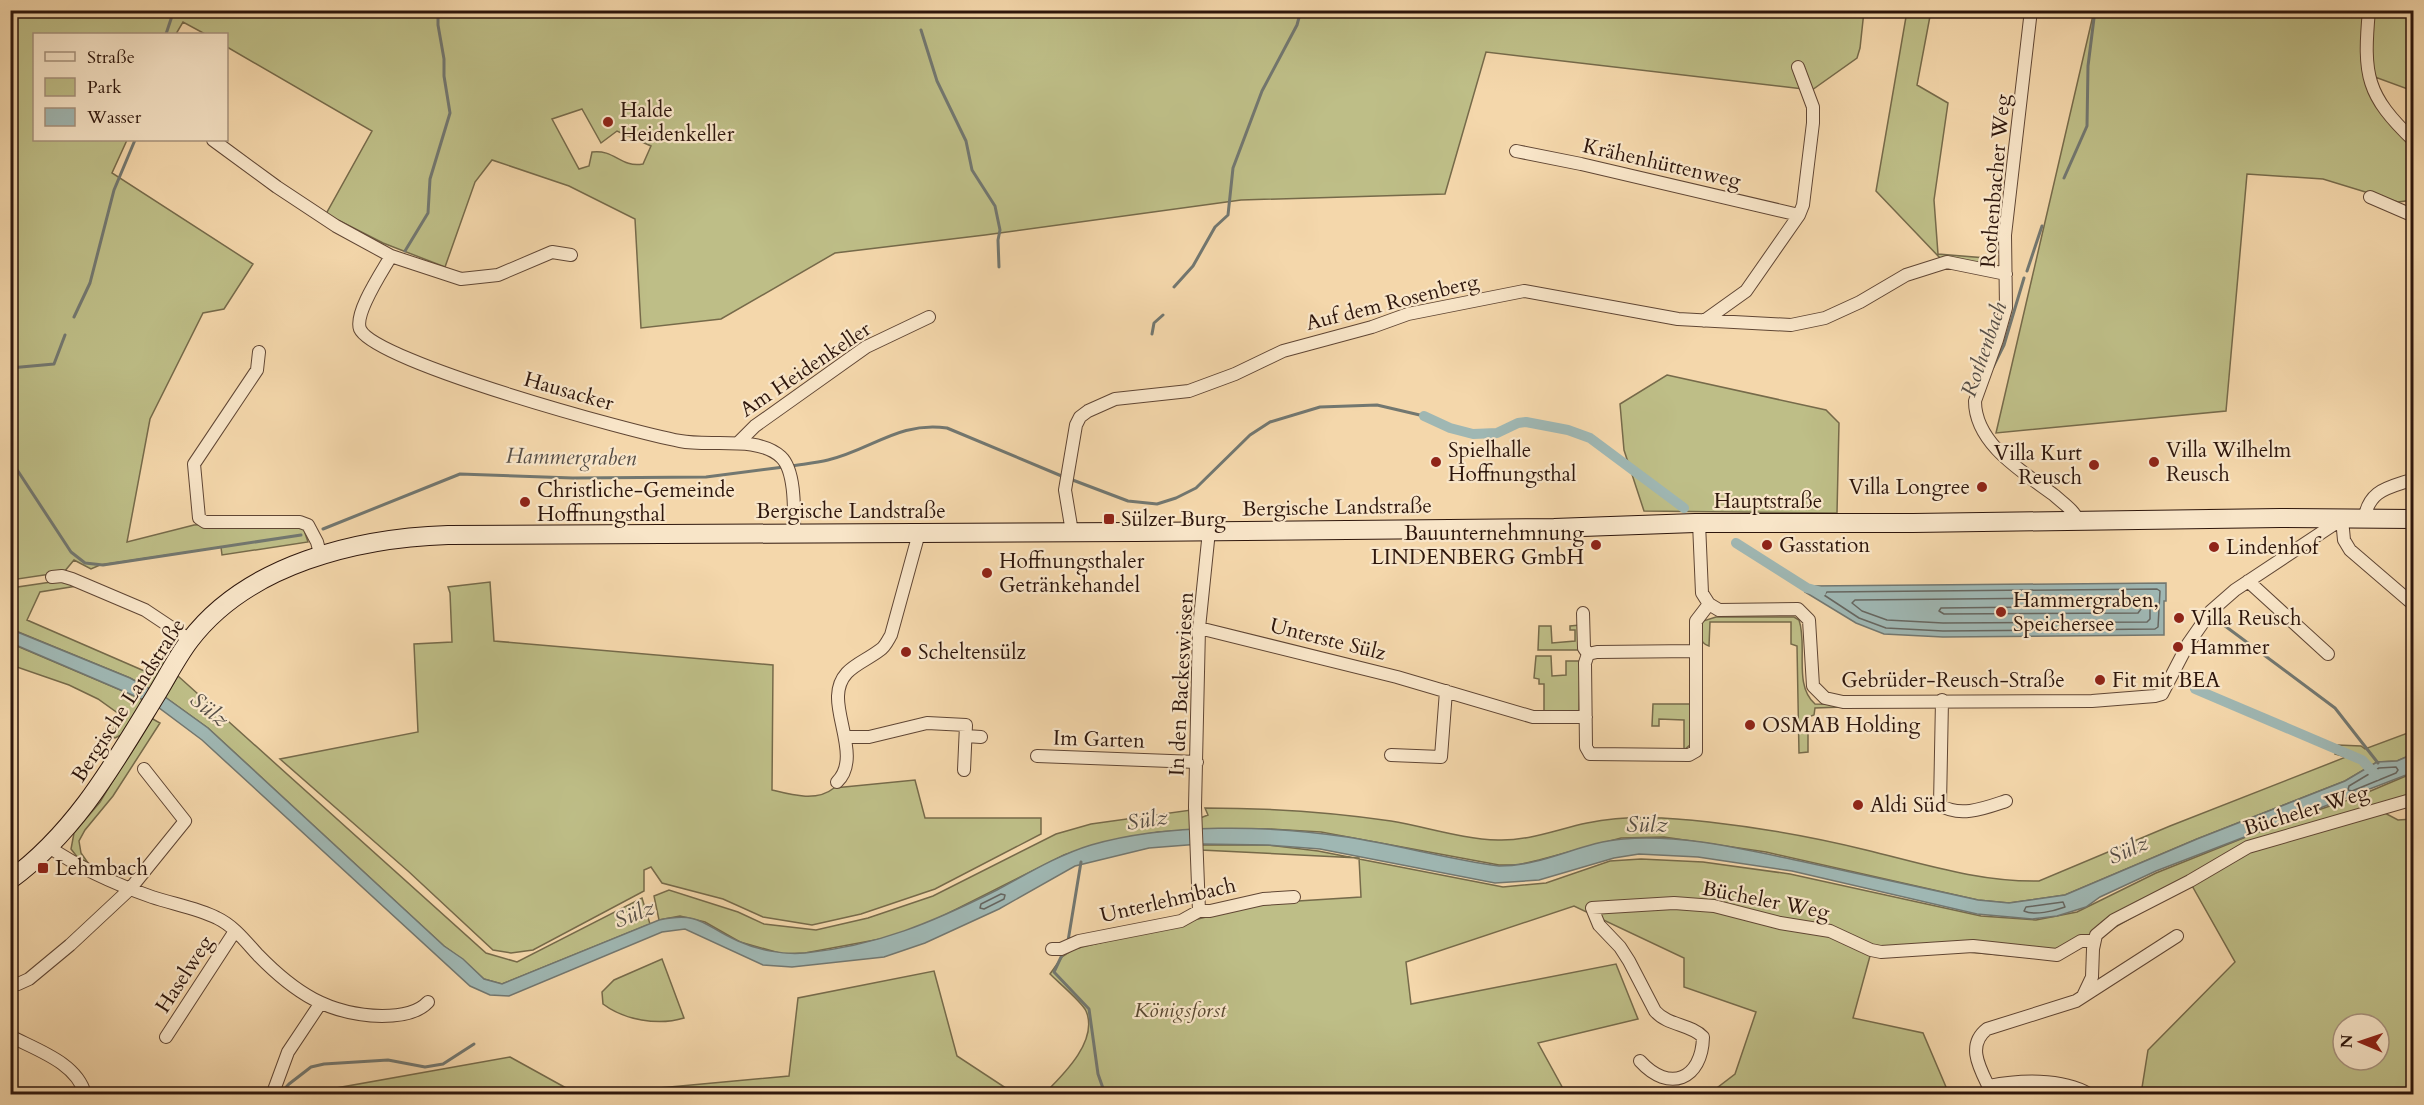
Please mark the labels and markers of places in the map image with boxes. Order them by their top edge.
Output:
place label: Halde Heidenkeller [620,96,735,149]
marker: Halde Heidenkeller [601,115,615,129]
place label: Spielhalle Hoffnungsthal [1448,436,1576,489]
place label: Villa Wilhelm Reusch [2166,436,2292,489]
place label: Villa Kurt Reusch [1994,439,2082,492]
marker: Spielhalle Hoffnungsthal [1429,455,1443,469]
marker: Villa Wilhelm Reusch [2147,455,2161,469]
marker: Villa Kurt Reusch [2087,458,2101,472]
place label: Villa Longree [1849,473,1970,502]
place label: Christliche-Gemeinde Hoffnungsthal [537,476,735,529]
marker: Villa Longree [1975,480,1989,494]
marker: Christliche-Gemeinde Hoffnungsthal [518,495,532,509]
place label: Sülzer Burg [1121,505,1226,534]
marker: Sülzer Burg [1102,512,1116,526]
place label: Bauunternehmnung LINDENBERG GmbH [1371,519,1584,572]
place label: Gasstation [1779,531,1870,560]
place label: Lindenhof [2226,533,2322,562]
marker: Bauunternehmnung LINDENBERG GmbH [1589,538,1603,552]
marker: Gasstation [1760,538,1774,552]
marker: Lindenhof [2207,540,2221,554]
place label: Hoffnungsthaler Getränkehandel [999,547,1145,600]
marker: Hoffnungsthaler Getränkehandel [980,566,994,580]
place label: Hammergraben, Speichersee [2013,586,2159,639]
place label: Villa Reusch [2191,604,2302,633]
marker: Hammergraben, Speichersee [1994,605,2008,619]
marker: Villa Reusch [2172,611,2186,625]
place label: Hammer [2190,633,2270,662]
place label: Scheltensülz [918,638,1026,667]
marker: Hammer [2171,640,2185,654]
marker: Scheltensülz [899,645,913,659]
place label: Fit mit BEA [2112,666,2220,695]
marker: Fit mit BEA [2093,673,2107,687]
place label: OSMAB Holding [1762,711,1921,740]
marker: OSMAB Holding [1743,718,1757,732]
place label: Aldi Süd [1870,791,1946,820]
marker: Aldi Süd [1851,798,1865,812]
place label: Lehmbach [55,854,148,883]
marker: Lehmbach [36,861,50,875]

